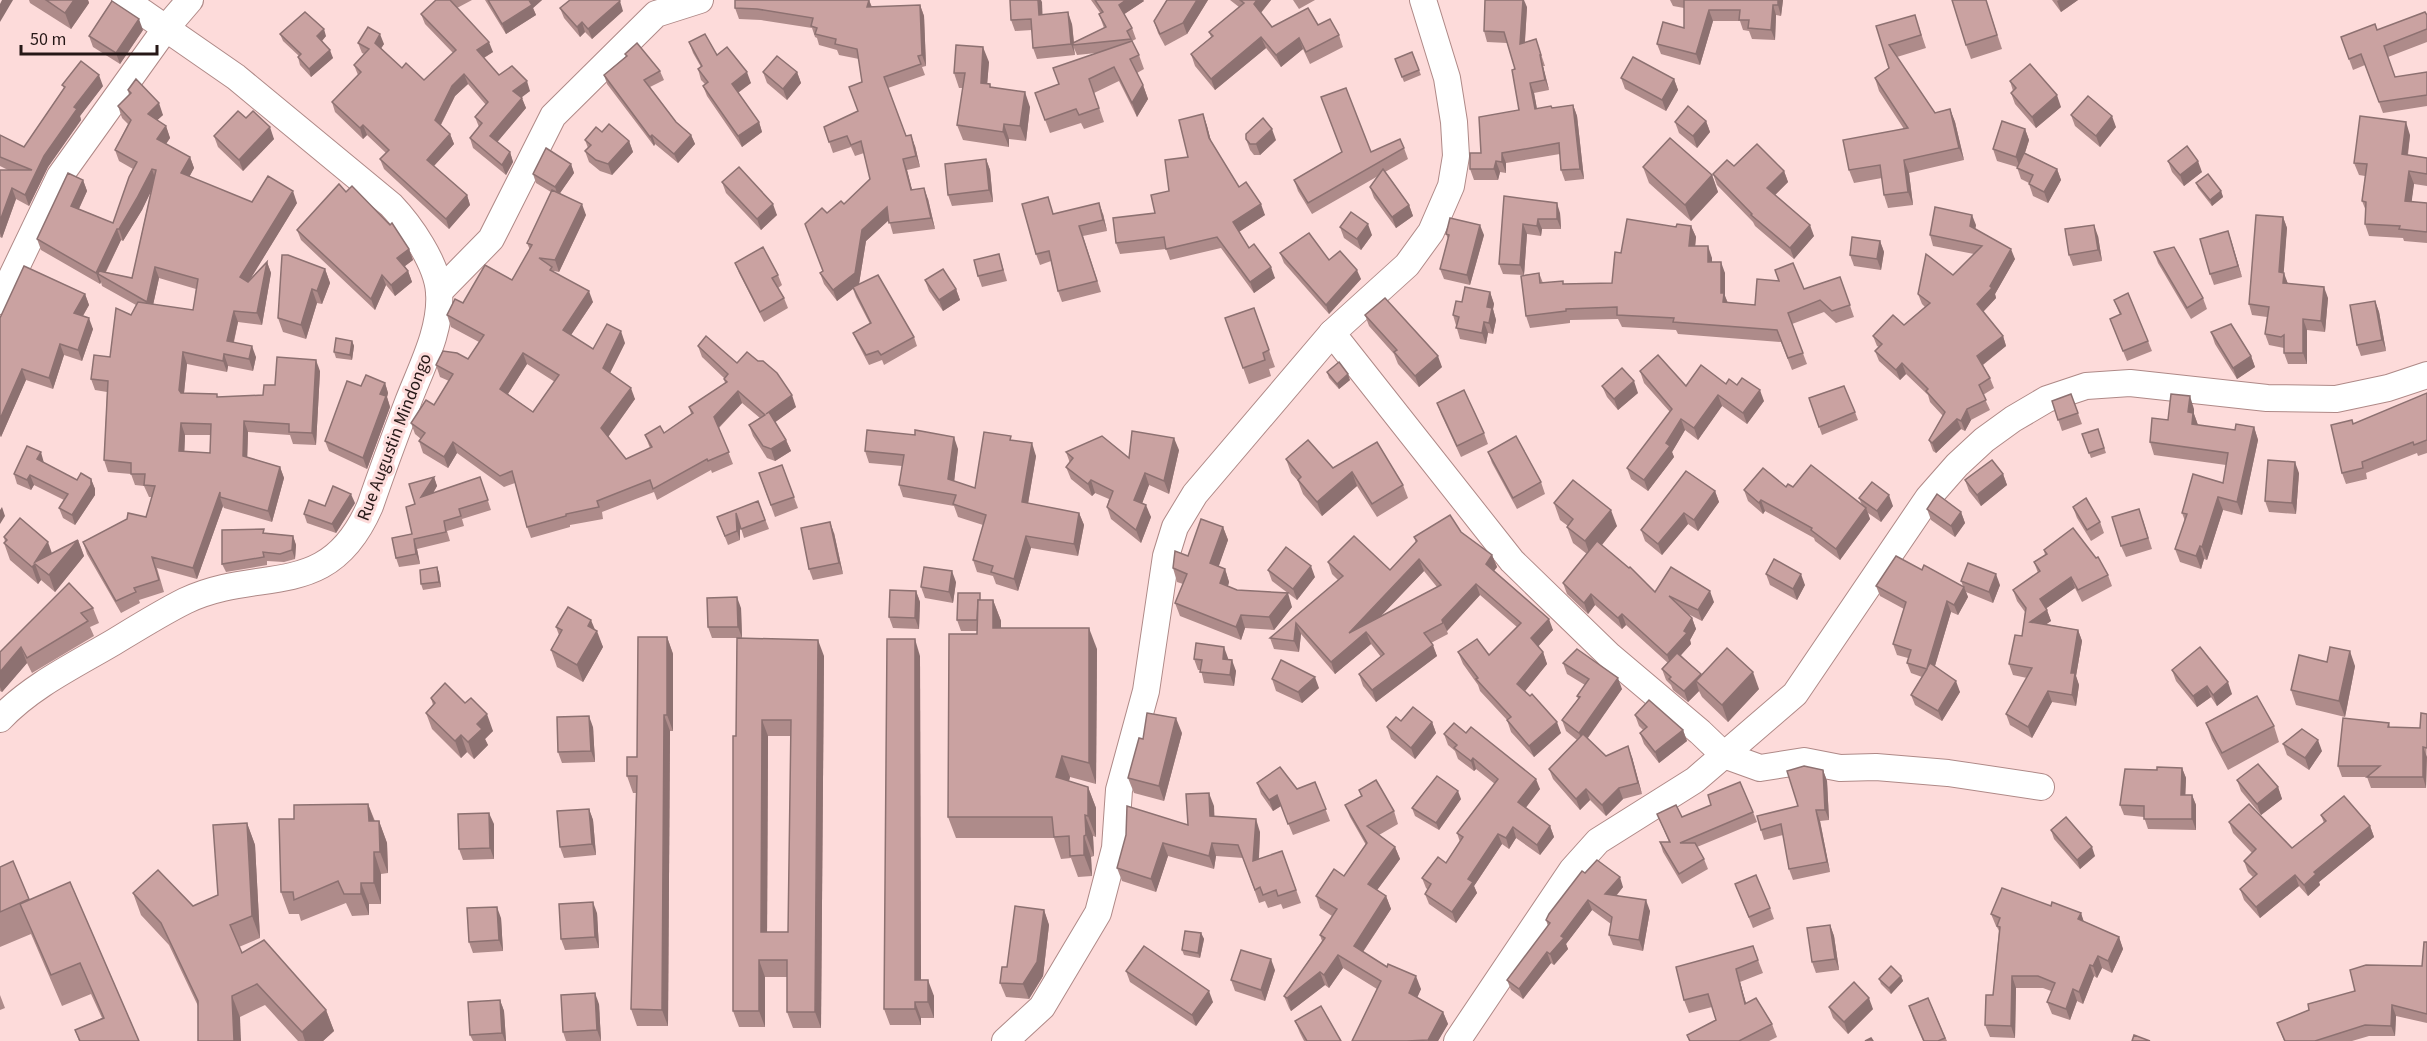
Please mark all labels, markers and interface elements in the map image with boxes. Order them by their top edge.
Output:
scale bar [21,18,158,56]
text: 50 m [30,27,66,52]
street label: Rue Augustin Mindongo [351,350,438,525]

